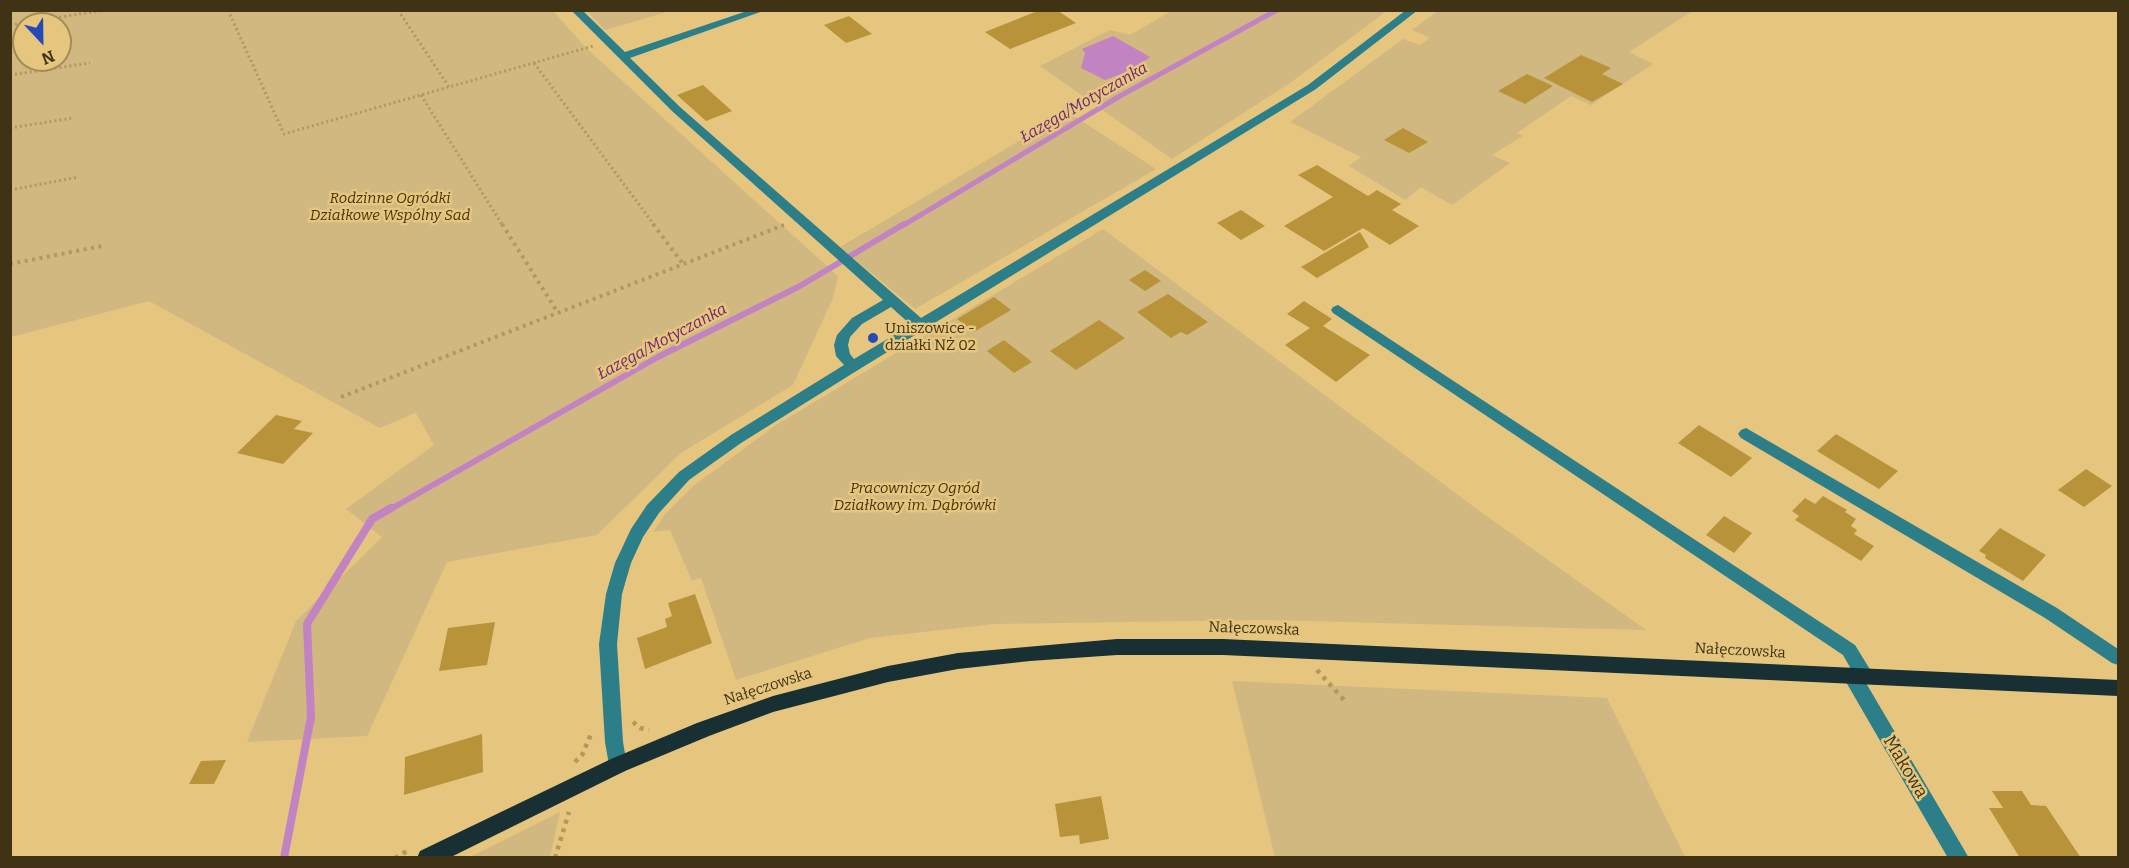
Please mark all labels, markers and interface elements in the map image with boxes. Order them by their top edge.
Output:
north arrow [12,12,72,72]
text: N [39,46,57,68]
water label: Łazęga/Motyczanka [1017,59,1151,147]
park label: Rodzinne Ogródki Działkowe Wspólny Sad [310,190,470,225]
water label: Łazęga/Motyczanka [594,300,730,384]
place label: Uniszowice - działki NŻ 02 [885,320,976,355]
marker: Uniszowice - działki NŻ 02 [866,331,880,345]
park label: Pracowniczy Ogród Działkowy im. Dąbrówki [834,480,996,515]
street label: Nałęczowska [1208,618,1300,640]
street label: Nałęczowska [1694,640,1786,662]
street label: Nałęczowska [722,664,814,710]
street label: Makowa [1878,732,1932,802]

